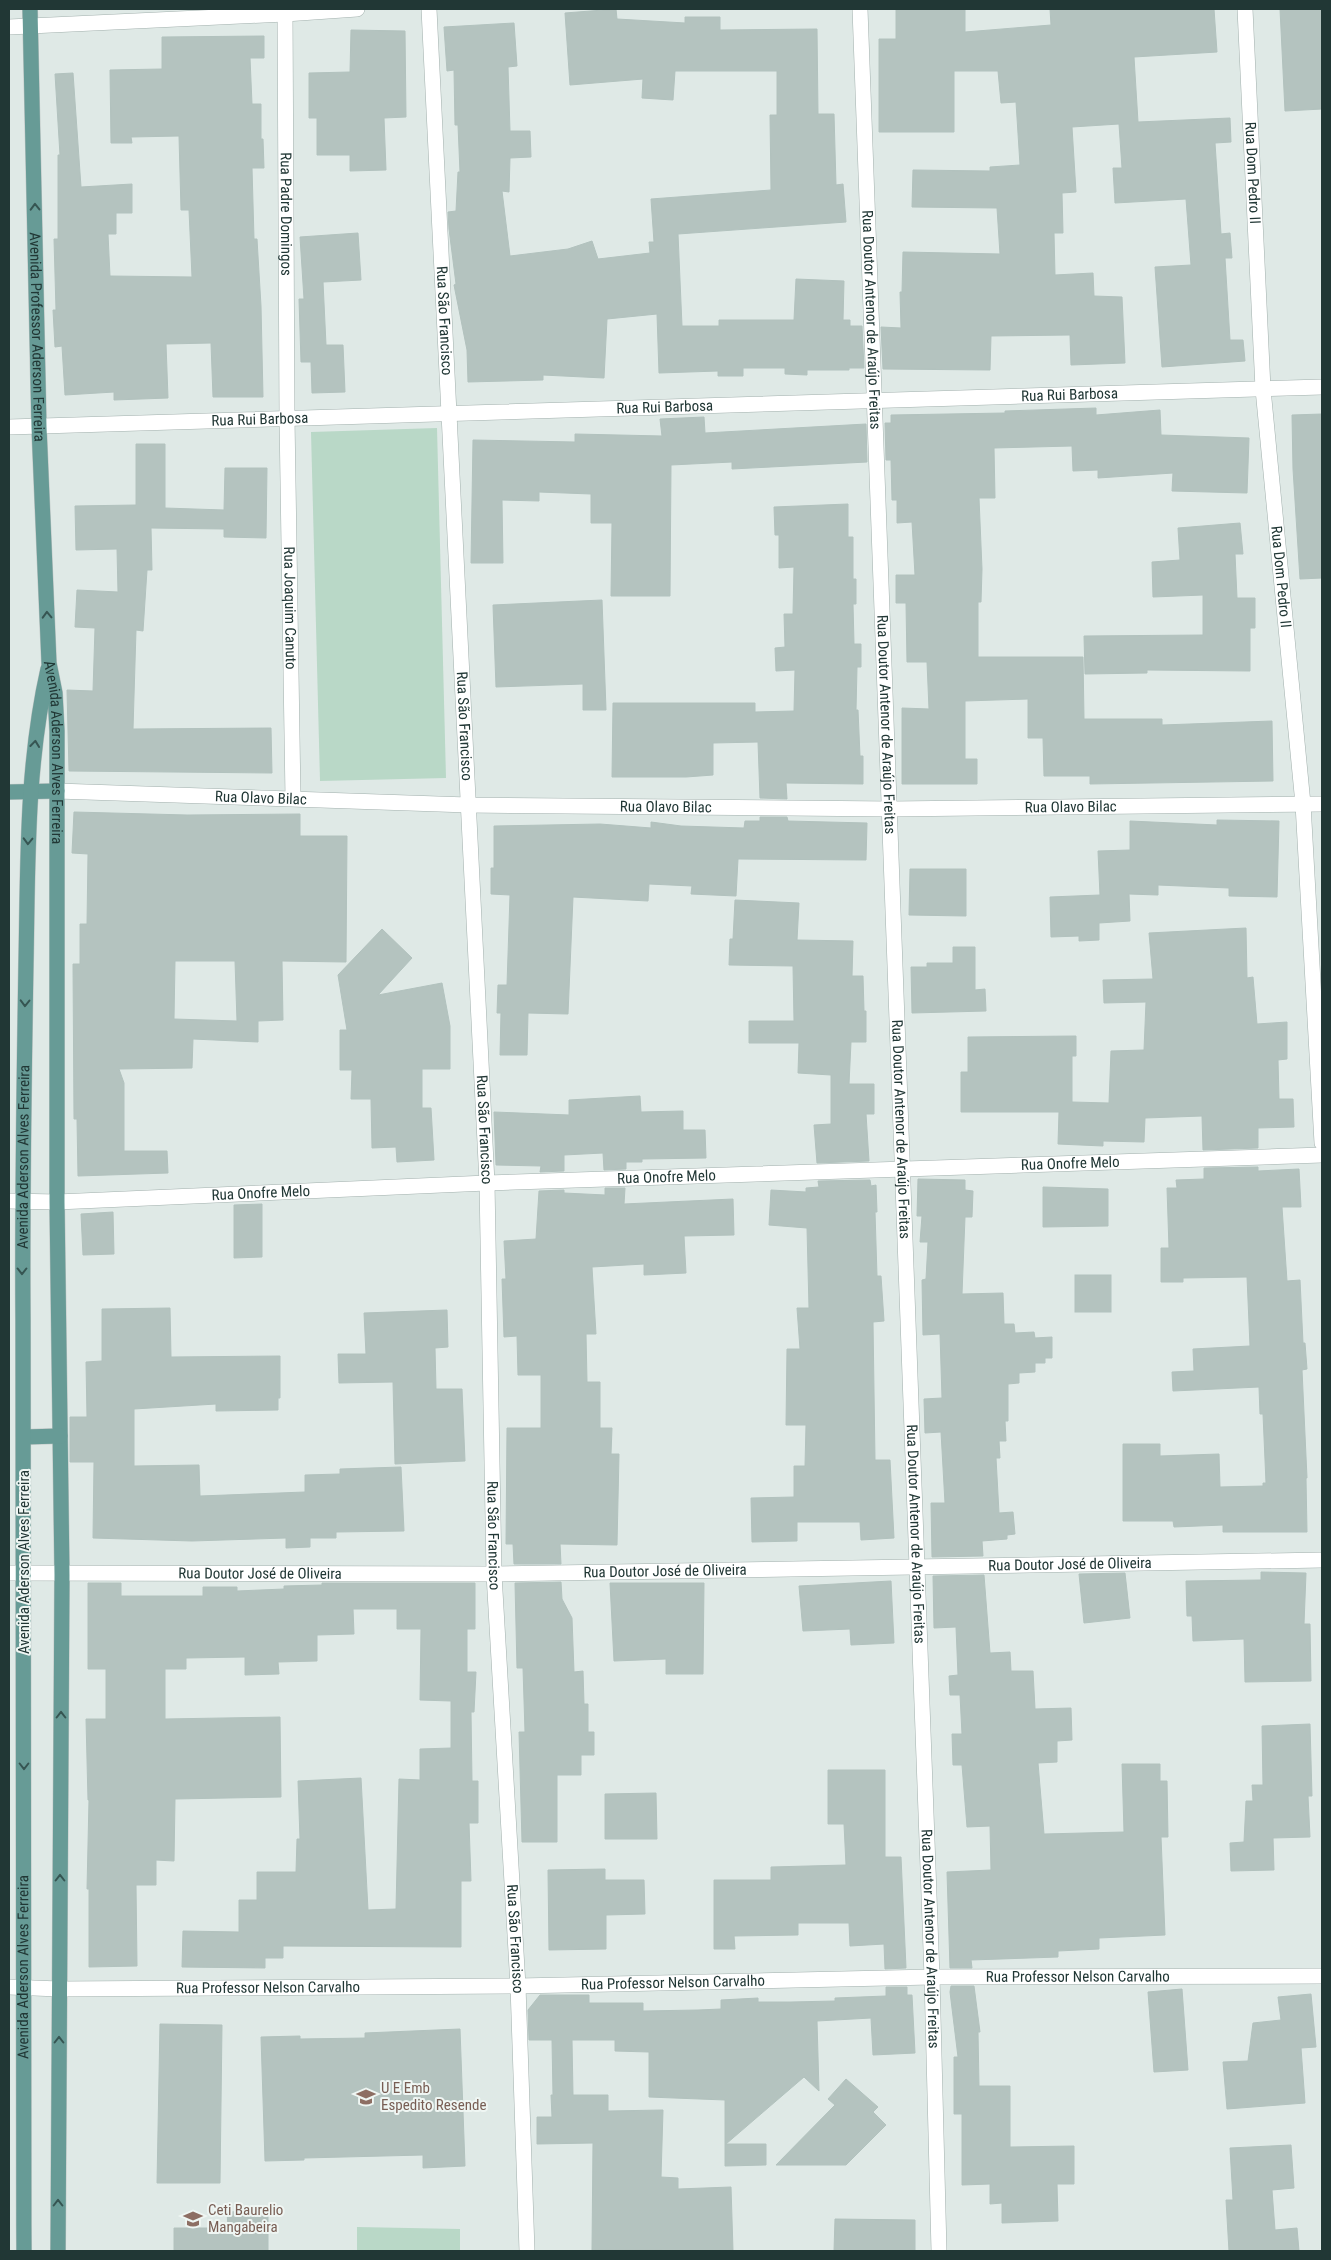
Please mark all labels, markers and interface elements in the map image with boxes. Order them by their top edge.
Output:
street label: Rua Dom Pedro II [1241,121,1264,224]
street label: Rua Padre Domingos [277,152,295,276]
one-way arrow [29,203,40,211]
street label: Rua Doutor Antenor de Araújo Freitas [858,210,884,430]
street label: Avenida Professor Aderson Ferreira [26,232,49,442]
street label: Rua São Francisco [433,266,456,376]
street label: Rua Rui Barbosa [1021,384,1118,405]
street label: Rua Rui Barbosa [616,397,713,417]
street label: Rua Rui Barbosa [211,409,309,430]
street label: Rua Dom Pedro II [1267,525,1295,629]
street label: Rua Joaquim Canuto [280,546,300,670]
one-way arrow [42,610,52,618]
street label: Rua Doutor Antenor de Araújo Freitas [873,615,899,835]
street label: Avenida Aderson Alves Ferreira [40,659,66,844]
street label: Rua São Francisco [453,671,476,781]
one-way arrow [29,739,40,747]
street label: Rua Olavo Bilac [215,787,307,809]
street label: Rua Olavo Bilac [620,797,712,816]
street label: Rua Olavo Bilac [1025,797,1117,816]
one-way arrow [23,837,34,845]
one-way arrow [20,1000,31,1008]
street label: Rua Doutor Antenor de Araújo Freitas [888,1019,914,1239]
street label: Avenida Aderson Alves Ferreira [14,1065,33,1249]
street label: Rua São Francisco [473,1075,496,1185]
street label: Rua Onofre Melo [1021,1153,1120,1174]
street label: Rua Onofre Melo [617,1166,716,1188]
street label: Rua Onofre Melo [211,1182,311,1204]
one-way arrow [17,1268,27,1275]
street label: Rua Doutor Antenor de Araújo Freitas [903,1424,929,1644]
street label: Avenida Aderson Alves Ferreira [15,1470,33,1654]
street label: Rua São Francisco [483,1481,504,1591]
street label: Rua Doutor José de Oliveira [988,1554,1152,1575]
street label: Rua Doutor José de Oliveira [583,1561,747,1581]
street label: Rua Doutor José de Oliveira [178,1564,342,1583]
one-way arrow [56,1711,66,1718]
one-way arrow [19,1762,29,1770]
street label: Rua Doutor Antenor de Araújo Freitas [918,1829,943,2049]
one-way arrow [55,1873,65,1881]
street label: Avenida Aderson Alves Ferreira [14,1875,32,2059]
street label: Rua São Francisco [503,1884,527,1994]
street label: Rua Professor Nelson Carvalho [986,1967,1170,1986]
street label: Rua Professor Nelson Carvalho [581,1972,765,1994]
street label: Rua Professor Nelson Carvalho [176,1978,360,1997]
one-way arrow [54,2036,64,2044]
place label: U E Emb Espedito Resende [381,2079,486,2114]
school or university icon: U E Emb Espedito Resende [355,2086,377,2108]
one-way arrow [53,2198,63,2206]
place label: Ceti Baurelio Mangabeira [208,2201,283,2236]
school or university icon: Ceti Baurelio Mangabeira [182,2208,204,2230]

